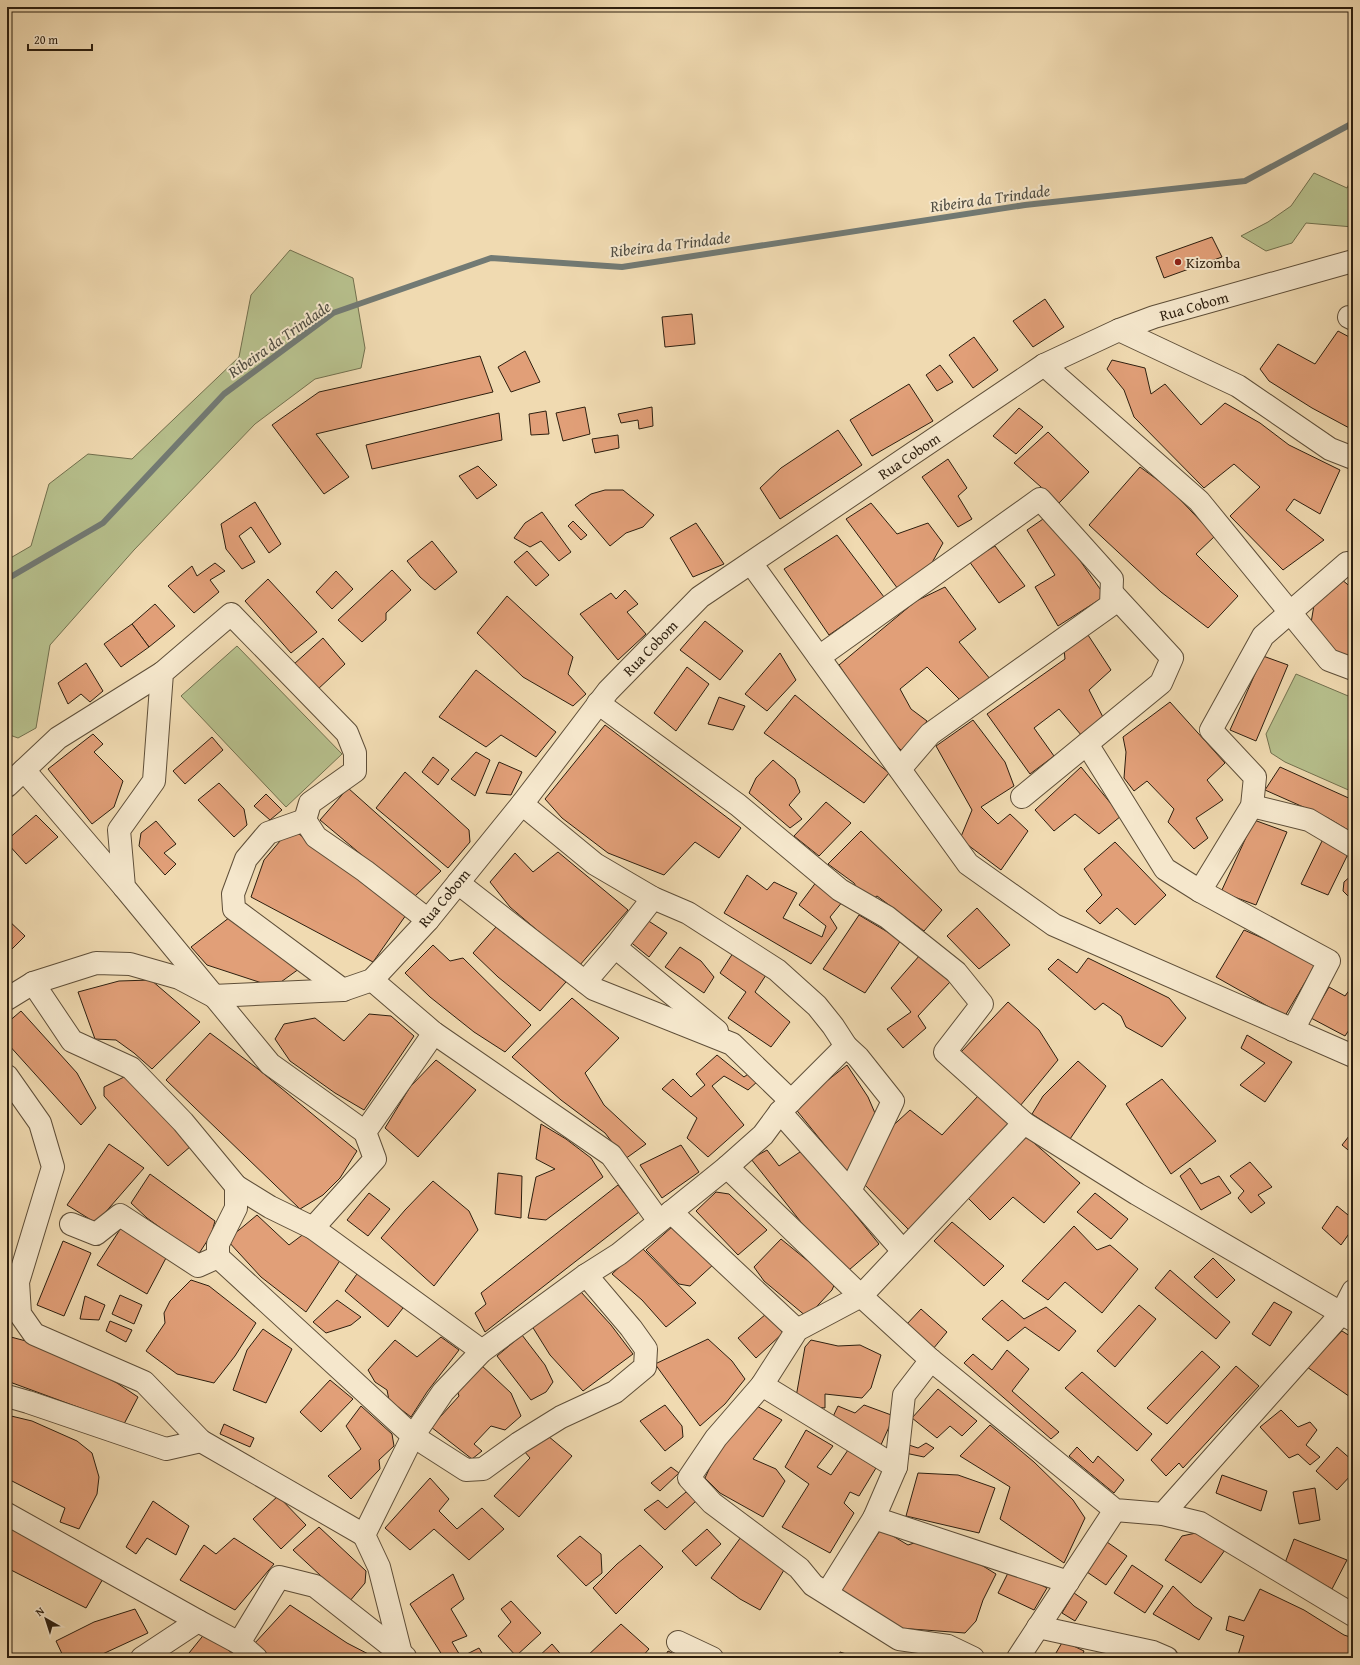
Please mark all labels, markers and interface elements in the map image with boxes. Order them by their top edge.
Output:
scale bar [28,26,92,52]
text: 20 m [34,31,58,48]
water label: Ribeira da Trindade [927,178,1052,218]
water label: Ribeira da Trindade [607,225,732,263]
place label: Kizomba [1186,252,1240,273]
marker: Kizomba [1173,257,1183,267]
street label: Rua Cobom [1157,286,1232,326]
water label: Ribeira da Trindade [222,294,336,384]
street label: Rua Cobom [874,427,945,484]
street label: Rua Cobom [618,615,683,681]
street label: Rua Cobom [413,864,475,932]
north arrow [26,1599,66,1639]
text: N [32,1602,48,1620]

